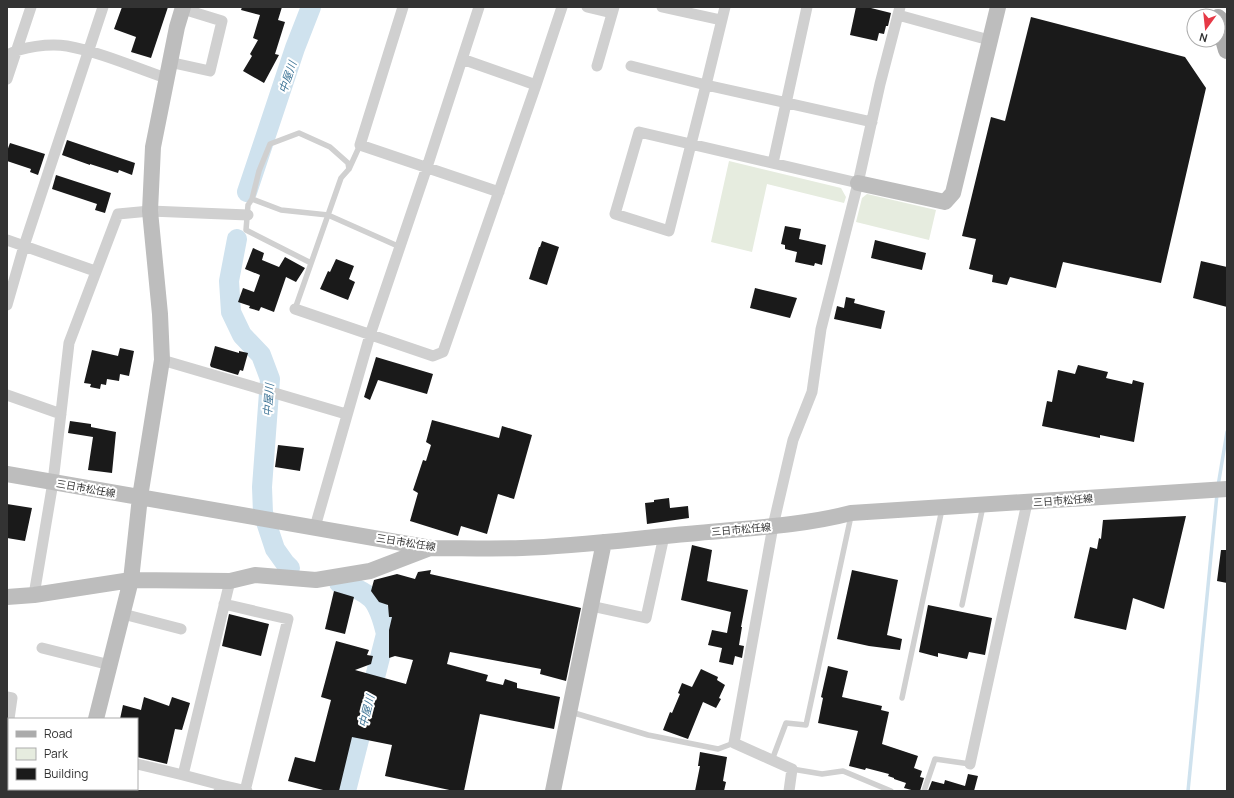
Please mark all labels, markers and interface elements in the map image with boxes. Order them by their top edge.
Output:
north arrow [1186,8,1226,48]
text: N [1197,30,1209,46]
water label: 中屋川 [275,58,300,95]
water label: 中屋川 [259,382,277,417]
street label: 三日市松任線 [55,476,117,500]
street label: 三日市松任線 [1033,491,1093,509]
street label: 三日市松任線 [711,519,771,539]
street label: 三日市松任線 [375,530,437,554]
water label: 中屋川 [355,692,378,729]
legend [8,718,138,790]
text: Road [44,725,72,742]
text: Park [44,745,69,762]
text: Building [44,765,88,782]

